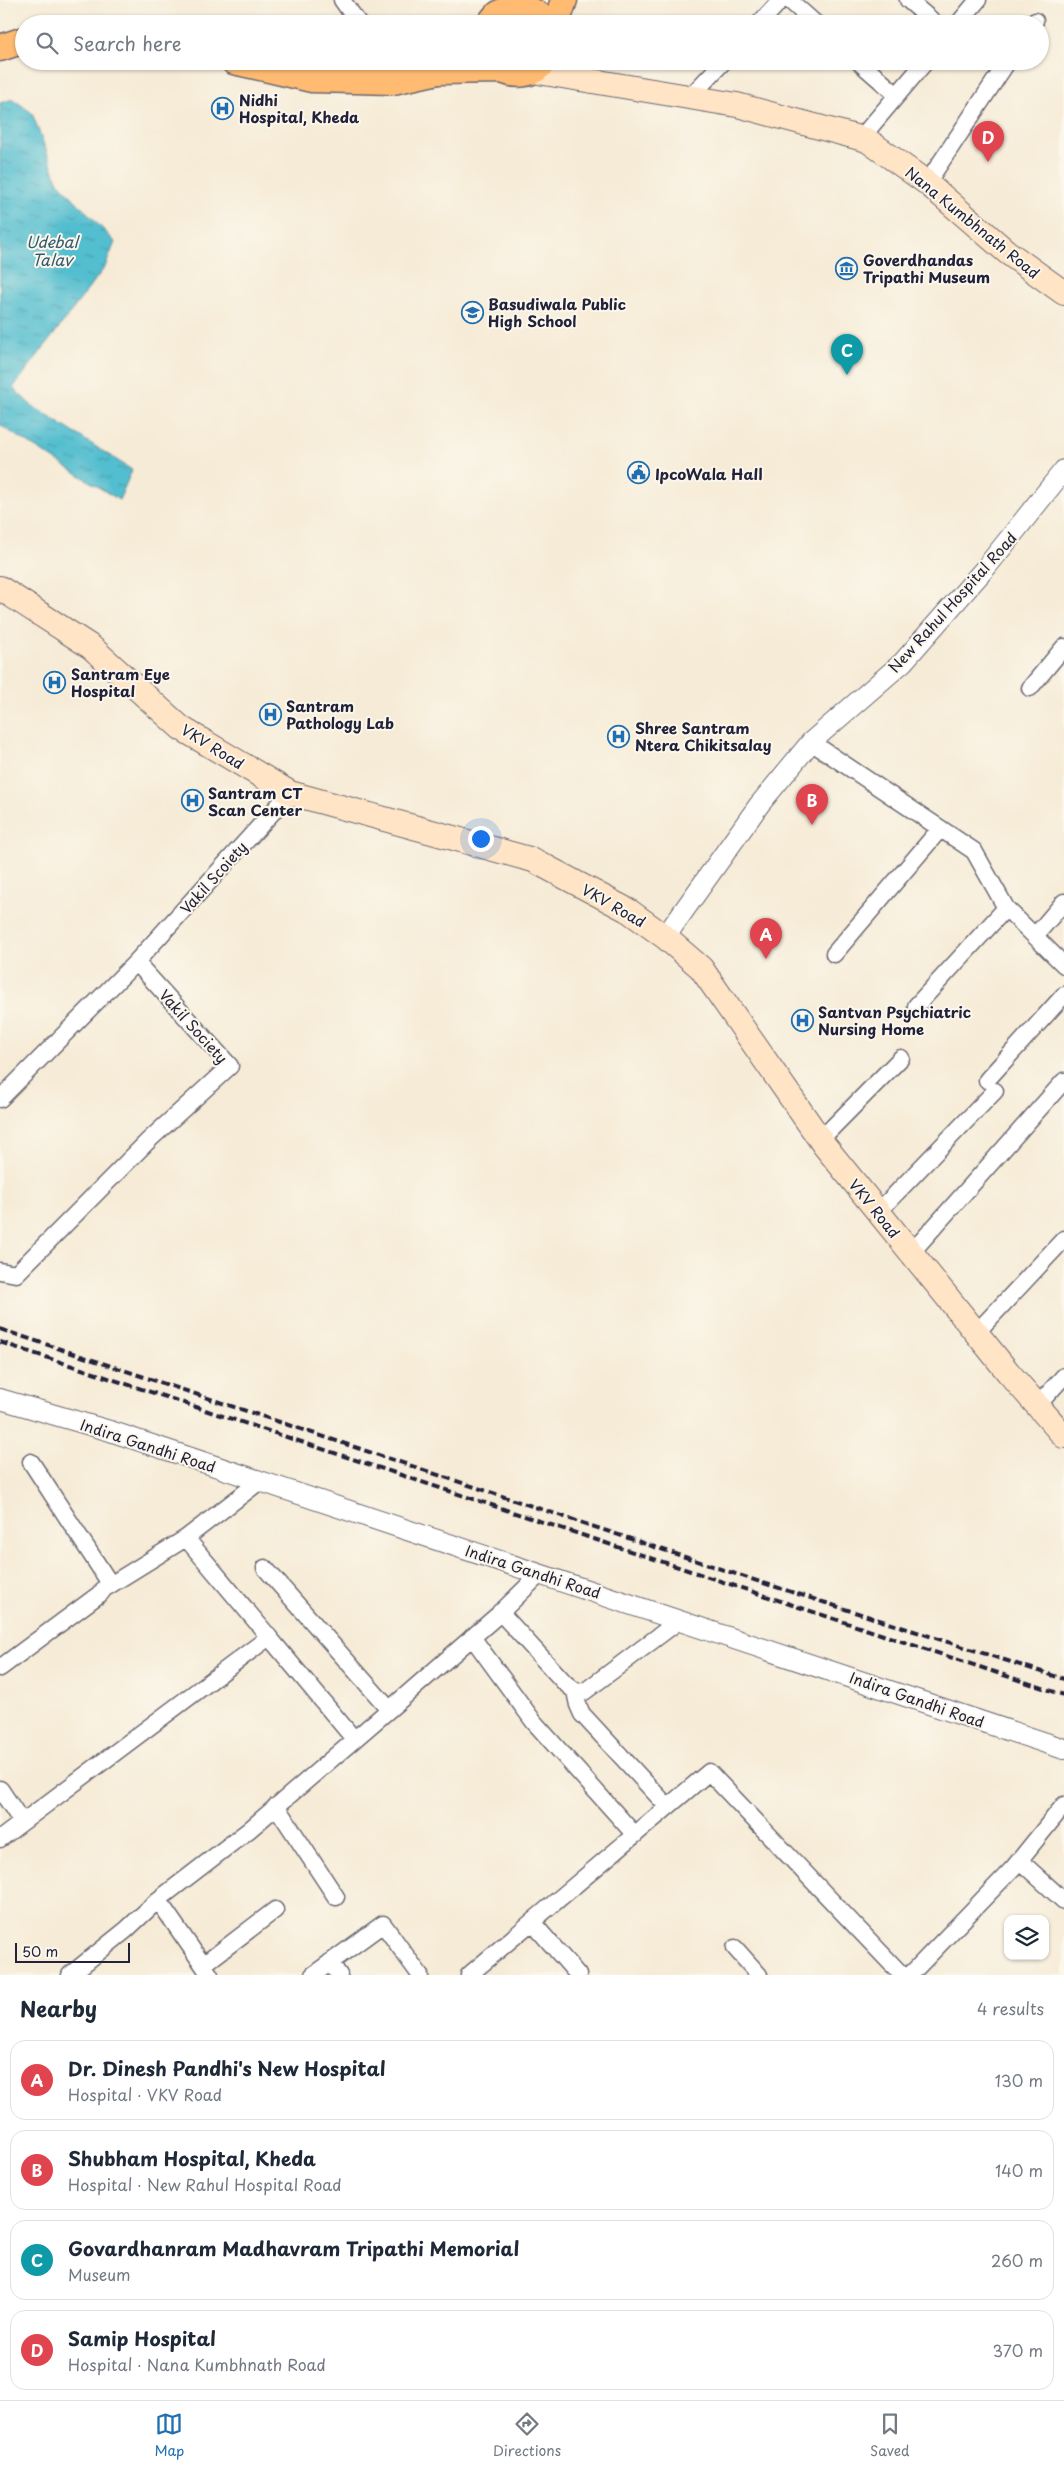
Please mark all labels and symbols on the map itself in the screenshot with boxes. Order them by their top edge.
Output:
place label: Nidhi Hospital, Kheda [239,88,360,128]
hospital icon: Nidhi Hospital, Kheda [211,96,235,120]
pin: D [972,121,1004,162]
street label: Nana Kumbhnath Road [901,160,1045,284]
water label: Udebal Talav [26,229,81,271]
place label: Goverdhandas Tripathi Museum [863,248,990,288]
museum icon: Goverdhandas Tripathi Museum [835,256,859,280]
place label: Basudiwala Public High School [488,292,626,332]
school or university icon: Basudiwala Public High School [460,300,484,324]
pin: C [831,334,863,375]
public building icon: IpcoWala Hall [627,461,651,485]
place label: IpcoWala Hall [655,462,762,485]
street label: New Rahul Hospital Road [882,526,1022,678]
place label: Santram Eye Hospital [71,662,170,702]
hospital icon: Santram Eye Hospital [43,670,67,694]
place label: Santram Pathology Lab [286,694,394,734]
hospital icon: Santram Pathology Lab [258,702,282,726]
place label: Shree Santram Ntera Chikitsalay [635,716,772,756]
street label: VKV Road [177,718,249,774]
hospital icon: Shree Santram Ntera Chikitsalay [607,724,631,748]
place label: Santram CT Scan Center [208,781,303,821]
pin: B [796,784,828,825]
hospital icon: Santram CT Scan Center [180,789,204,813]
your location [468,826,494,852]
street label: Vakil Scoiety [174,835,252,919]
street label: VKV Road [578,877,650,933]
pin: A [750,918,782,959]
street label: Vakil Society [154,984,234,1068]
place label: Santvan Psychiatric Nursing Home [818,1000,971,1040]
hospital icon: Santvan Psychiatric Nursing Home [790,1008,814,1032]
street label: VKV Road [844,1173,906,1243]
street label: Indira Gandhi Road [77,1412,219,1478]
street label: Indira Gandhi Road [462,1538,604,1604]
street label: Indira Gandhi Road [847,1665,987,1733]
scale bar [15,1940,130,1963]

